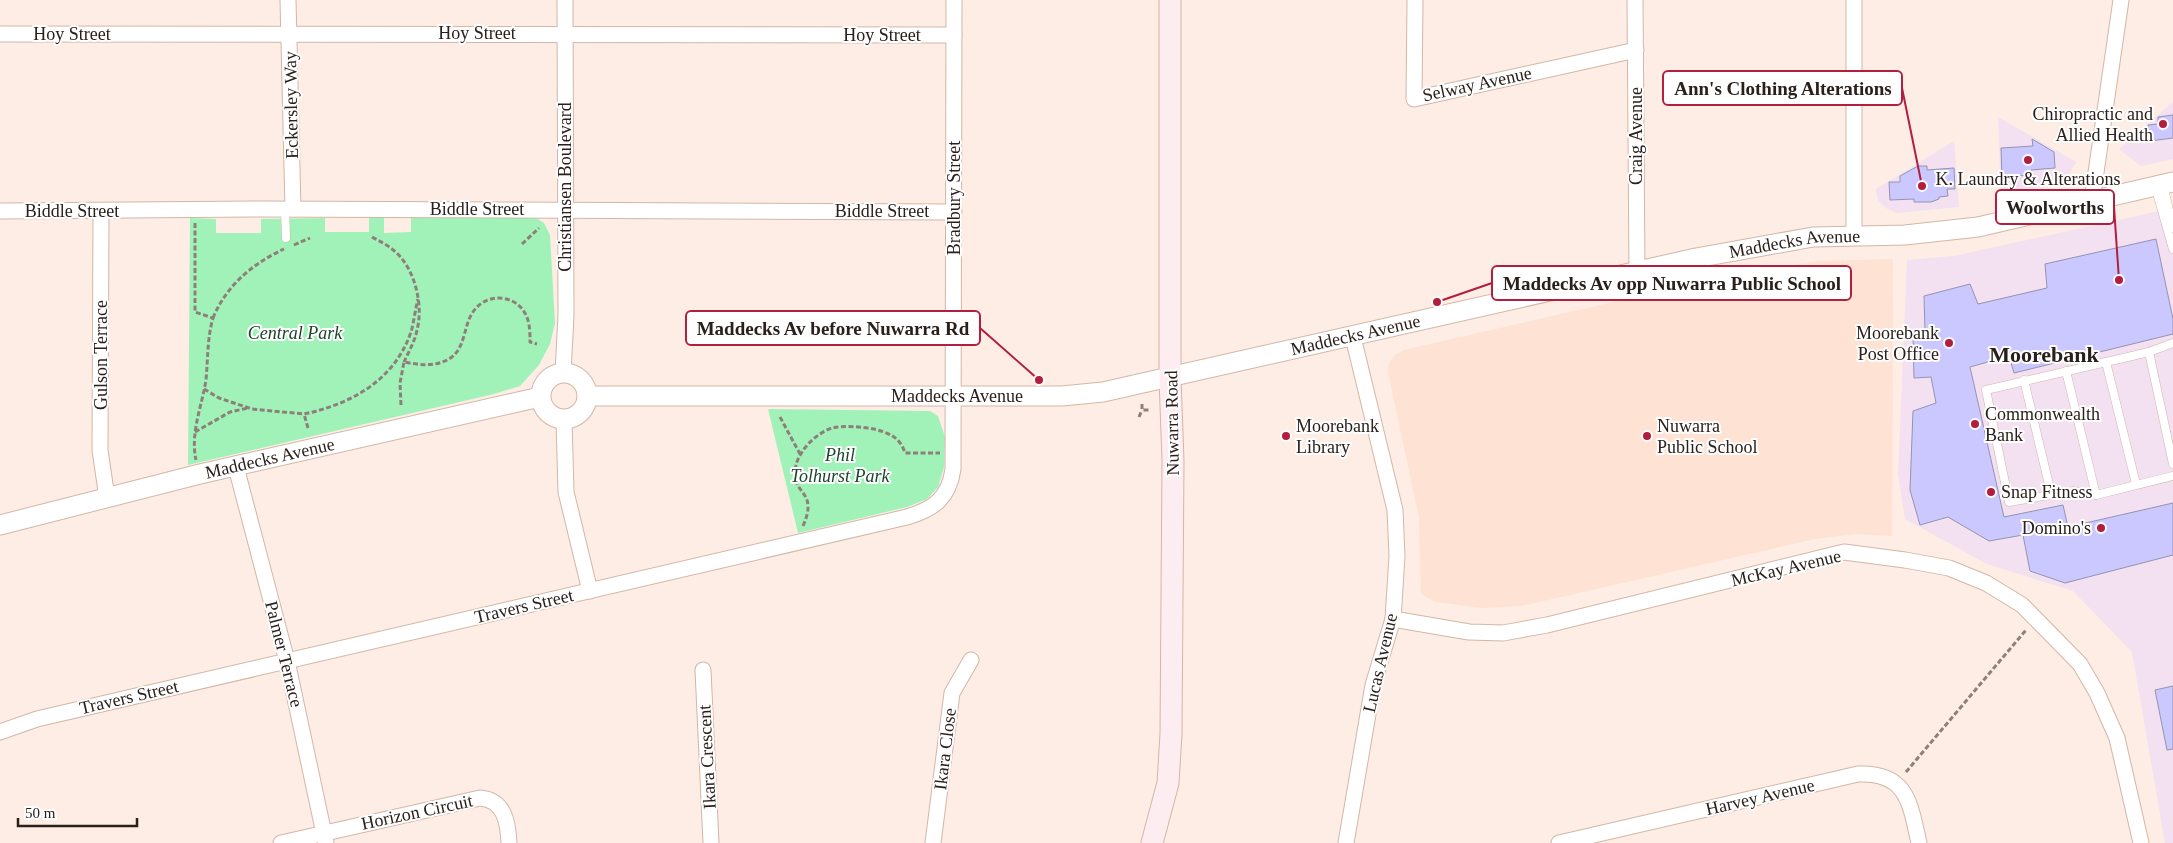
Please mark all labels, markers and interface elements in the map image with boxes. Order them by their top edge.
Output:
street label: Hoy Street [438,23,516,43]
street label: Hoy Street [33,24,111,44]
street label: Hoy Street [843,25,921,45]
street label: Eckersley Way [280,51,302,159]
street label: Selway Avenue [1421,63,1533,105]
callout: Ann's Clothing Alterations [1663,71,1902,105]
text: Ann's Clothing Alterations [1674,78,1892,99]
street label: Craig Avenue [1626,87,1646,185]
street label: Christiansen Boulevard [555,102,575,272]
place label: Chiropractic and Allied Health [2033,104,2153,145]
marker: Chiropractic and Allied Health [2157,118,2169,130]
street label: Bradbury Street [944,141,964,255]
marker: K. Laundry & Alterations [2022,154,2034,166]
place label: K. Laundry & Alterations [1936,169,2120,189]
callout: Woolworths [1996,190,2114,224]
text: Woolworths [2006,197,2104,218]
street label: Biddle Street [430,199,524,219]
street label: Biddle Street [25,201,119,221]
street label: Biddle Street [835,201,929,221]
street label: Maddecks Avenue [1727,226,1860,262]
callout: Maddecks Av opp Nuwarra Public School [1492,266,1851,300]
text: Maddecks Av opp Nuwarra Public School [1503,273,1841,294]
street label: Gulson Terrace [91,300,111,410]
callout: Maddecks Av before Nuwarra Rd [686,311,980,345]
street label: Maddecks Avenue [1289,311,1422,359]
text: Maddecks Av before Nuwarra Rd [697,318,970,339]
park label: Central Park [248,323,343,343]
place label: Moorebank Post Office [1856,323,1939,364]
marker: Moorebank Post Office [1943,337,1955,349]
district label: Moorebank [1989,342,2100,367]
street label: Nuwarra Road [1161,370,1183,476]
street label: Maddecks Avenue [891,386,1023,406]
place label: Commonwealth Bank [1985,404,2100,445]
place label: Moorebank Library [1296,416,1379,457]
place label: Nuwarra Public School [1657,416,1758,457]
marker: Commonwealth Bank [1969,418,1981,430]
marker: Moorebank Library [1280,430,1292,442]
marker: Nuwarra Public School [1641,430,1653,442]
street label: Maddecks Avenue [203,434,337,483]
park label: Phil Tolhurst Park [791,445,890,486]
place label: Snap Fitness [2001,482,2093,502]
marker: Snap Fitness [1985,486,1997,498]
place label: Domino's [2022,518,2091,538]
marker: Domino's [2095,522,2107,534]
street label: McKay Avenue [1729,546,1843,590]
street label: Travers Street [473,585,575,627]
street label: Palmer Terrace [261,599,307,709]
street label: Lucas Avenue [1359,611,1401,715]
street label: Travers Street [78,676,180,718]
street label: Ikara Crescent [694,704,720,810]
street label: Ikara Close [930,707,960,791]
street label: Harvey Avenue [1704,775,1816,819]
street label: Horizon Circuit [359,790,475,834]
scale bar [18,796,136,828]
text: 50 m [25,805,56,821]

